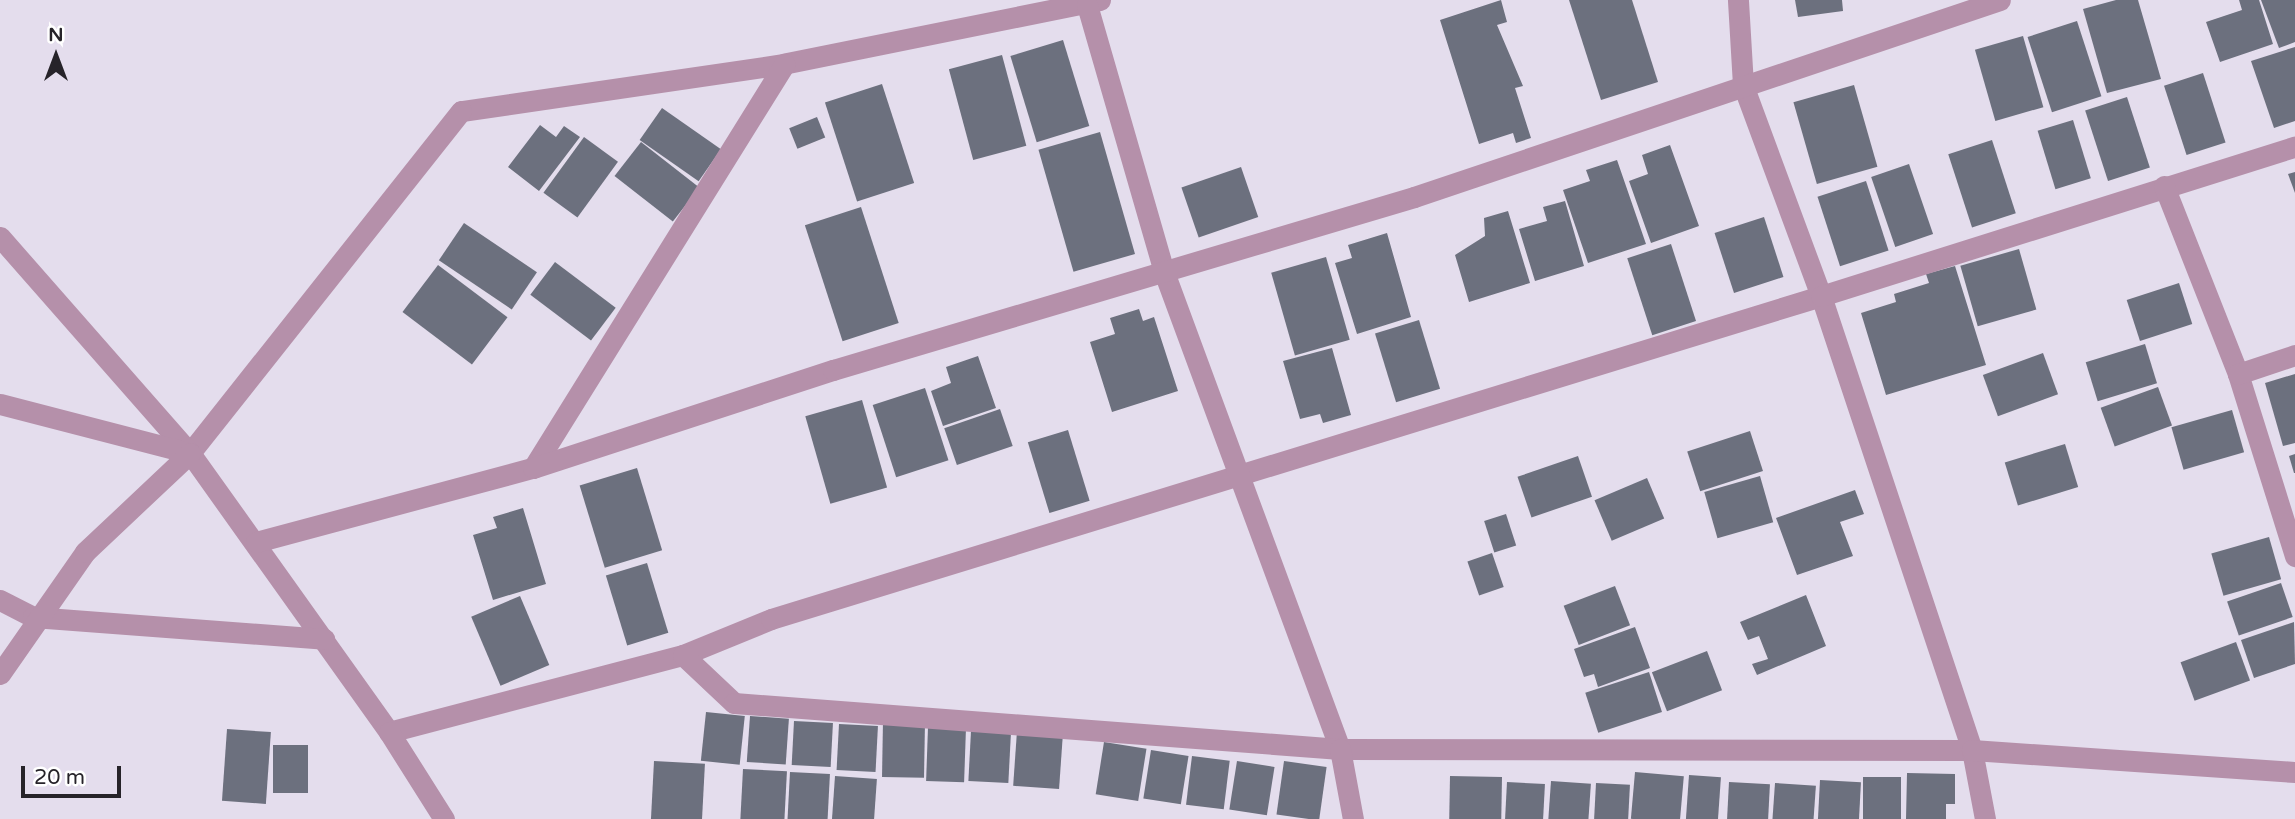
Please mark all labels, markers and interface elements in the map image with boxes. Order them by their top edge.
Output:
north arrow [21,21,91,91]
text: N [48,24,64,46]
scale bar [24,752,124,796]
text: 20 m [34,765,85,790]

